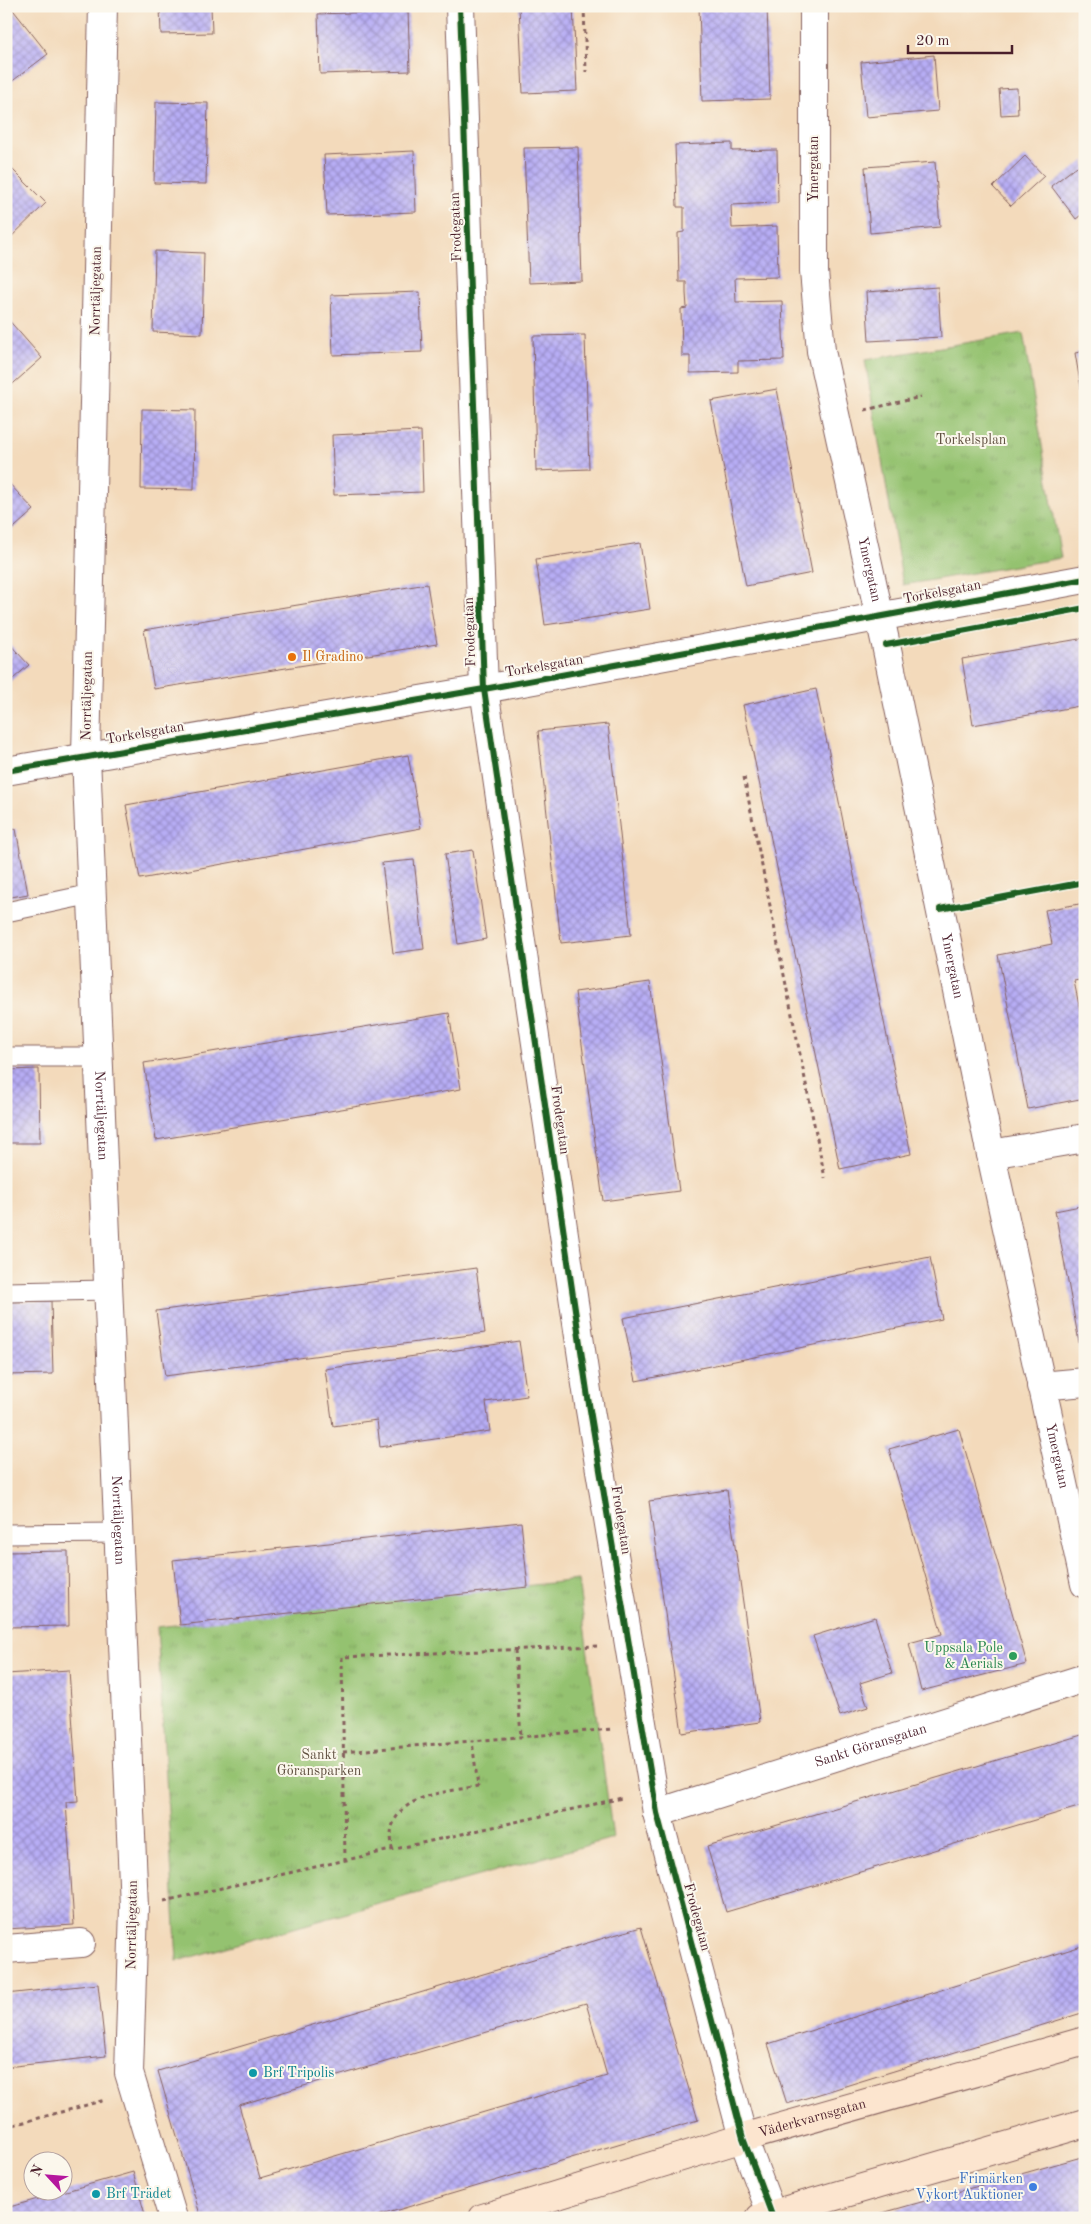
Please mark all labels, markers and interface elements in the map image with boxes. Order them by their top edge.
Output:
scale bar [908,22,1012,54]
text: 20 m [916,34,950,49]
street label: Ymergatan [807,135,821,202]
street label: Frodegatan [448,191,464,262]
street label: Norrtäljegatan [88,246,104,336]
park label: Torkelsplan [936,433,1007,447]
street label: Ymergatan [855,535,883,604]
street label: Torkelsgatan [902,577,983,606]
street label: Frodegatan [462,596,478,667]
place label: Il Gradino [302,650,364,664]
street label: Norrtäljegatan [79,651,95,741]
marker: Il Gradino [286,651,298,663]
street label: Torkelsgatan [504,652,585,680]
street label: Torkelsgatan [105,719,186,747]
street label: Ymergatan [938,932,966,1000]
street label: Norrtäljegatan [92,1070,110,1161]
street label: Frodegatan [548,1084,572,1156]
street label: Ymergatan [1043,1422,1071,1490]
street label: Norrtäljegatan [109,1475,127,1566]
street label: Frodegatan [609,1484,633,1556]
place label: Uppsala Pole & Aerials [924,1641,1003,1671]
marker: Uppsala Pole & Aerials [1007,1650,1019,1662]
street label: Sankt Göransgatan [813,1721,929,1770]
park label: Sankt Göransparken [277,1748,362,1778]
street label: Norrtäljegatan [124,1880,140,1970]
street label: Frodegatan [681,1882,713,1953]
place label: Brf Tripolis [263,2066,334,2080]
marker: Brf Tripolis [247,2067,259,2079]
street label: Väderkvarnsgatan [757,2096,868,2140]
north arrow [22,2152,72,2202]
text: N [29,2163,46,2179]
place label: Frimärken Vykort Auktioner [915,2172,1023,2202]
marker: Frimärken Vykort Auktioner [1027,2181,1039,2193]
place label: Brf Trädet [106,2187,171,2201]
marker: Brf Trädet [90,2188,102,2200]

